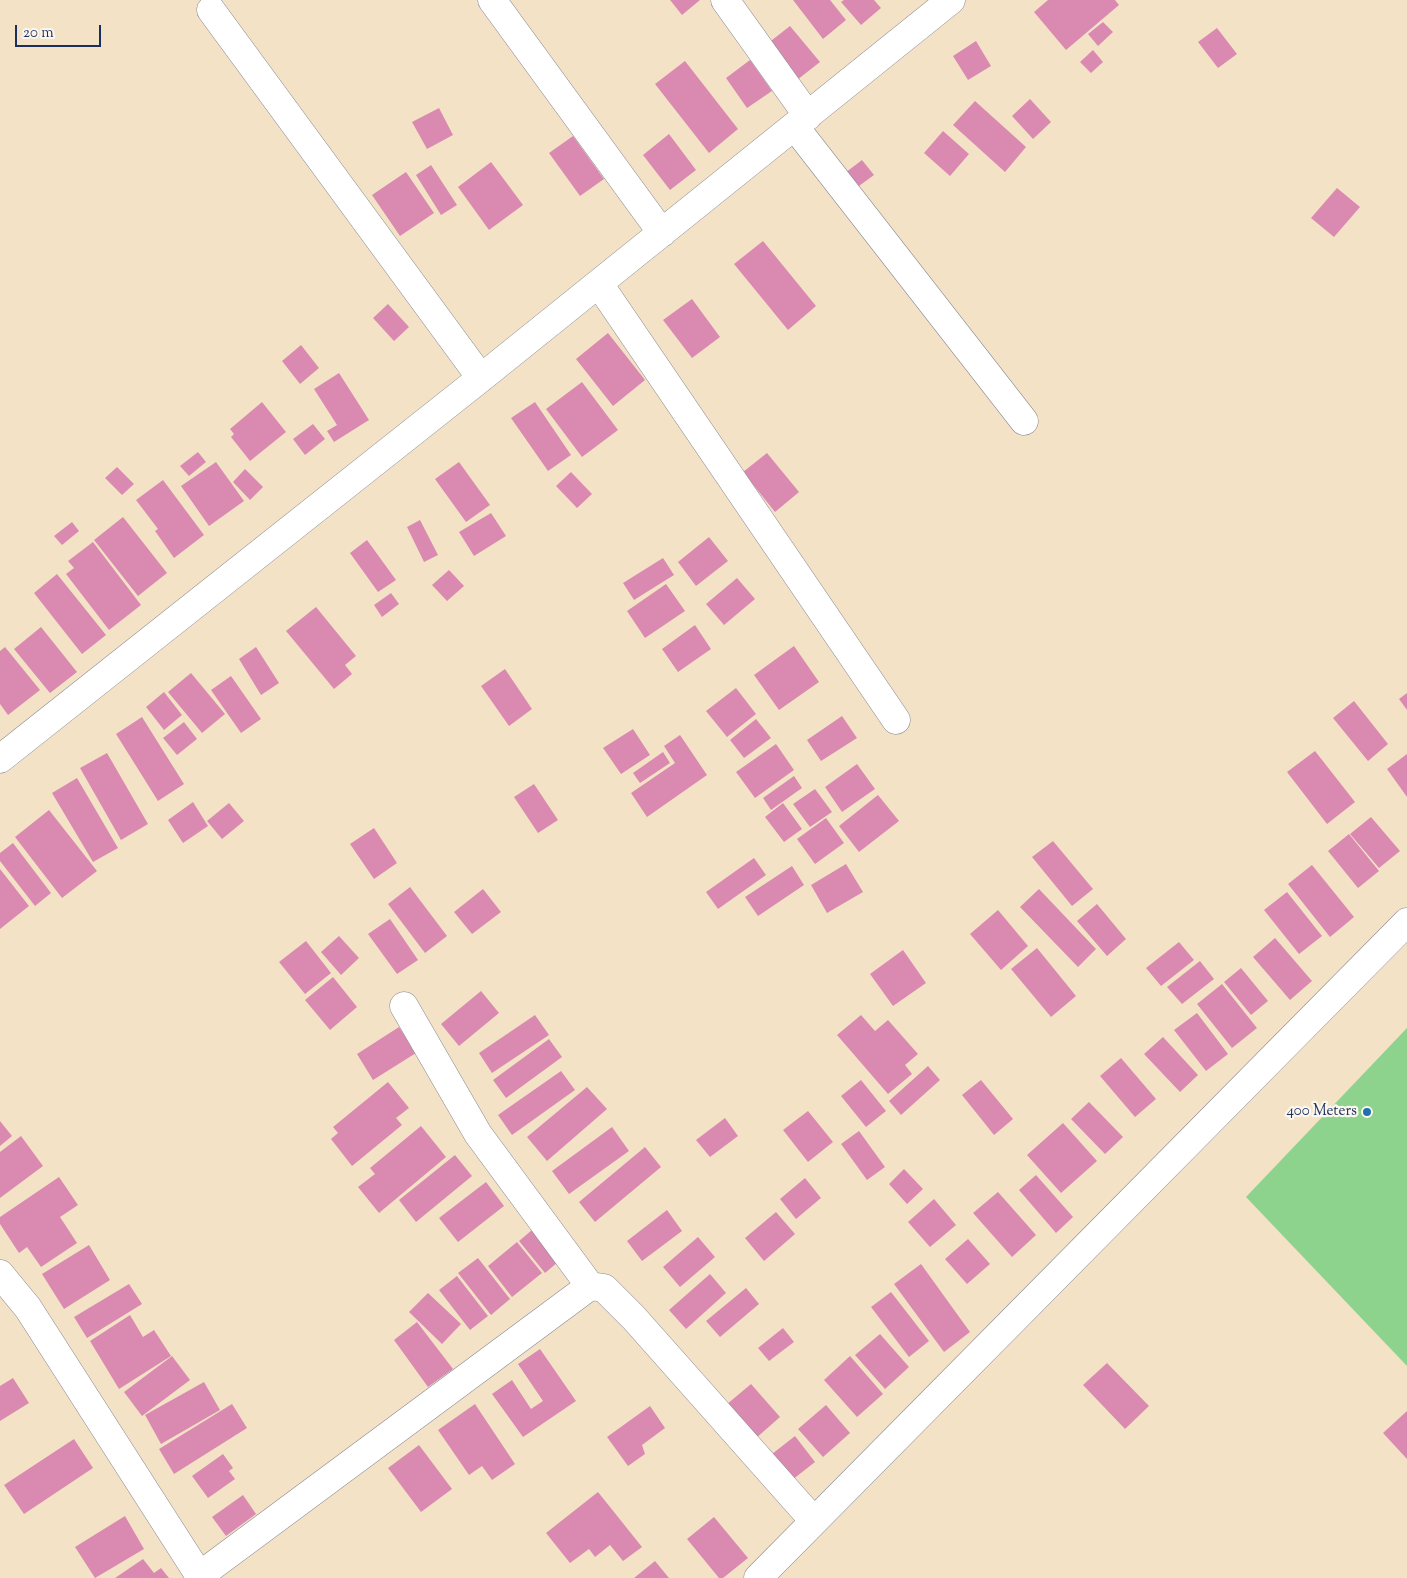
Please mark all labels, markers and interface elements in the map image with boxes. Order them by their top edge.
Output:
scale bar [18,15,104,47]
text: 20 m [23,23,54,44]
place label: 400 Meters [1286,1103,1357,1121]
marker: 400 Meters [1361,1106,1373,1118]

